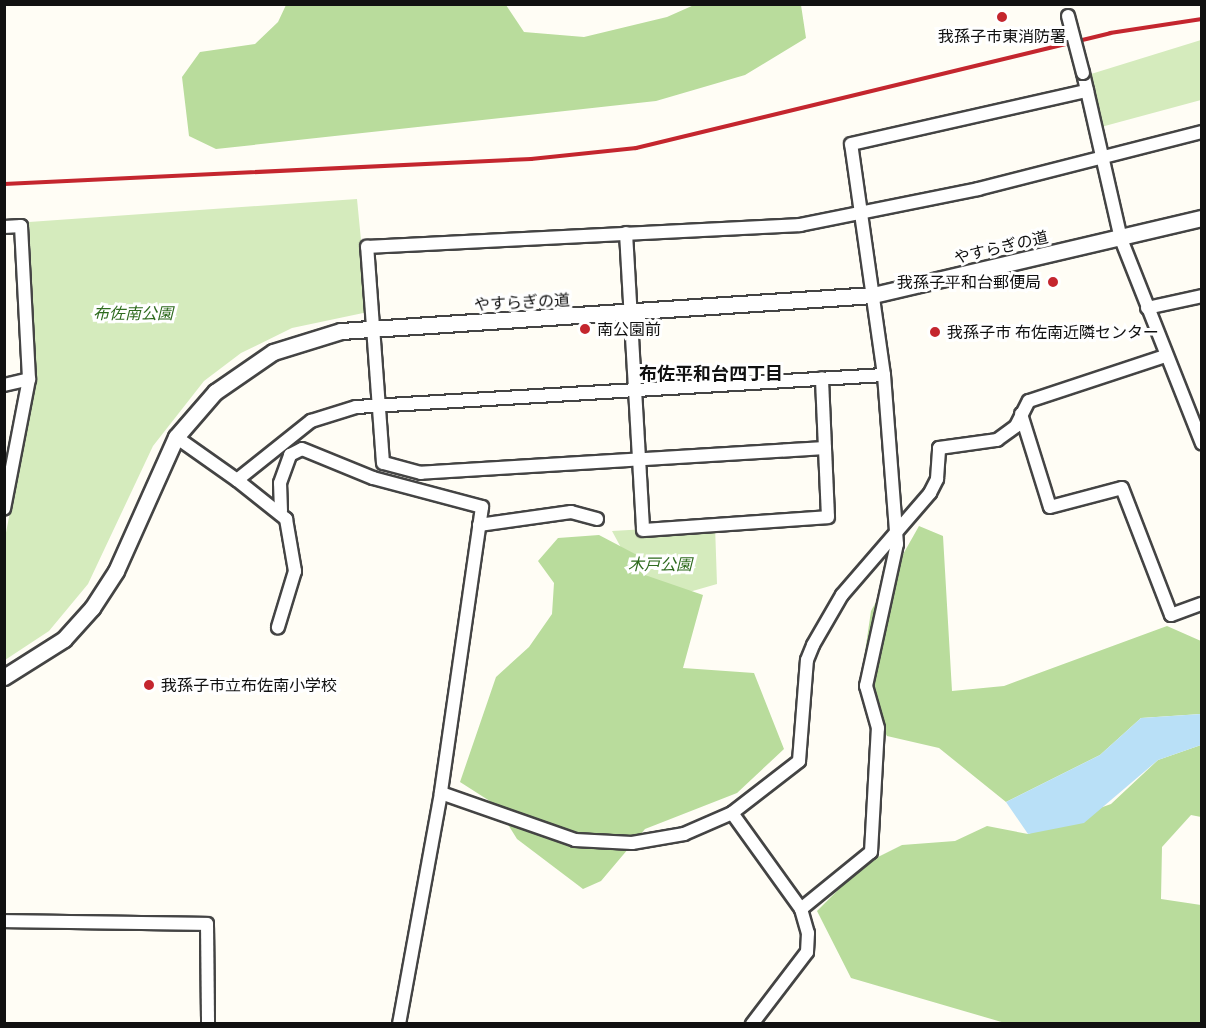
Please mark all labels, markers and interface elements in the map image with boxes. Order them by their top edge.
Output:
marker: 我孫子市東消防署 [995,10,1009,24]
place label: 我孫子市東消防署 [938,26,1066,46]
street label: やすらぎの道 [952,227,1050,267]
place label: 我孫子平和台郵便局 [897,272,1041,292]
marker: 我孫子平和台郵便局 [1046,275,1060,289]
street label: やすらぎの道 [474,290,570,314]
park label: 布佐南公園 [93,303,173,323]
place label: 南公園前 [597,319,661,339]
marker: 南公園前 [578,322,592,336]
place label: 我孫子市 布佐南近隣センター [947,322,1159,342]
marker: 我孫子市 布佐南近隣センター [928,325,942,339]
district label: 布佐平和台四丁目 [639,362,783,384]
park label: 木戸公園 [628,554,692,574]
place label: 我孫子市立布佐南小学校 [161,675,337,695]
marker: 我孫子市立布佐南小学校 [142,678,156,692]

